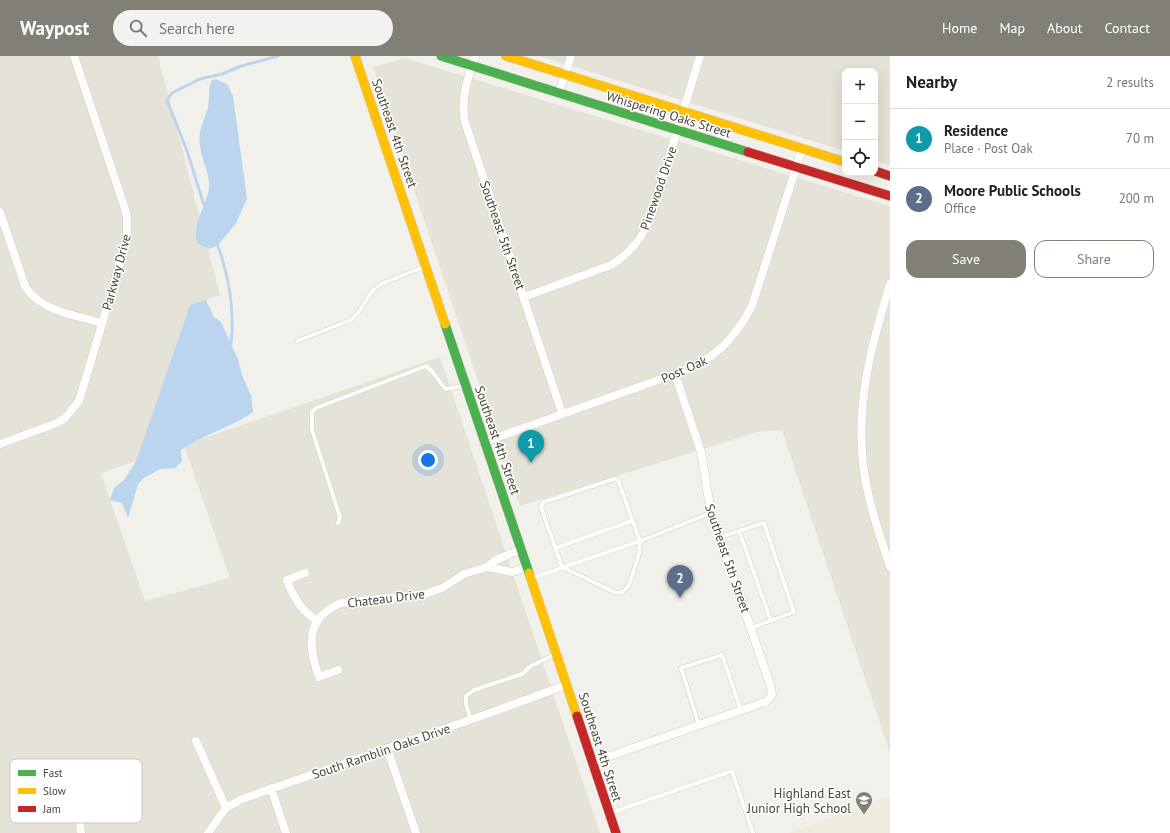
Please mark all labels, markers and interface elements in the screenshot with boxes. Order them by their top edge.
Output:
search box [113,10,393,46]
text: Waypost [20,16,89,40]
icon: search [127,17,149,39]
text: Search here [159,19,235,38]
text: Home [942,19,977,37]
text: Map [999,19,1025,37]
text: About [1047,19,1083,37]
text: Contact [1105,19,1150,37]
map controls [842,68,878,176]
button: + [842,68,878,104]
text: Nearby [906,71,957,93]
text: 2 results [1106,74,1154,91]
street label: Southeast 4th Street [368,76,421,190]
street label: Whispering Oaks Street [604,87,734,142]
button: − [842,104,878,140]
text: Residence [944,121,1008,140]
text: 1 [915,130,923,147]
text: 70 m [1126,130,1154,147]
button: locate [842,140,878,176]
text: Place · Post Oak [944,140,1033,157]
street label: Pinewood Drive [636,144,681,232]
street label: Southeast 5th Street [476,178,529,292]
text: Moore Public Schools [944,181,1081,200]
text: 2 [915,190,923,207]
text: 200 m [1119,190,1154,207]
text: Office [944,200,976,217]
street label: Parkway Drive [98,232,135,312]
button: Save [906,240,1026,278]
button: Share [1034,240,1154,278]
street label: Post Oak [659,351,711,387]
street label: Southeast 4th Street [471,383,524,497]
pin: 1 [518,430,544,463]
your location [418,450,438,470]
street label: Southeast 5th Street [701,501,754,615]
pin: 2 [667,565,693,598]
street label: Chateau Drive [346,585,426,612]
street label: Southeast 4th Street [575,690,626,805]
street label: South Ramblin Oaks Drive [310,720,452,783]
legend [10,759,142,823]
text: Fast [43,766,63,780]
text: Slow [43,784,66,798]
place label: Highland East Junior High School [746,785,852,817]
school or university icon: Highland East Junior High School [854,790,874,815]
text: Jam [42,802,61,816]

